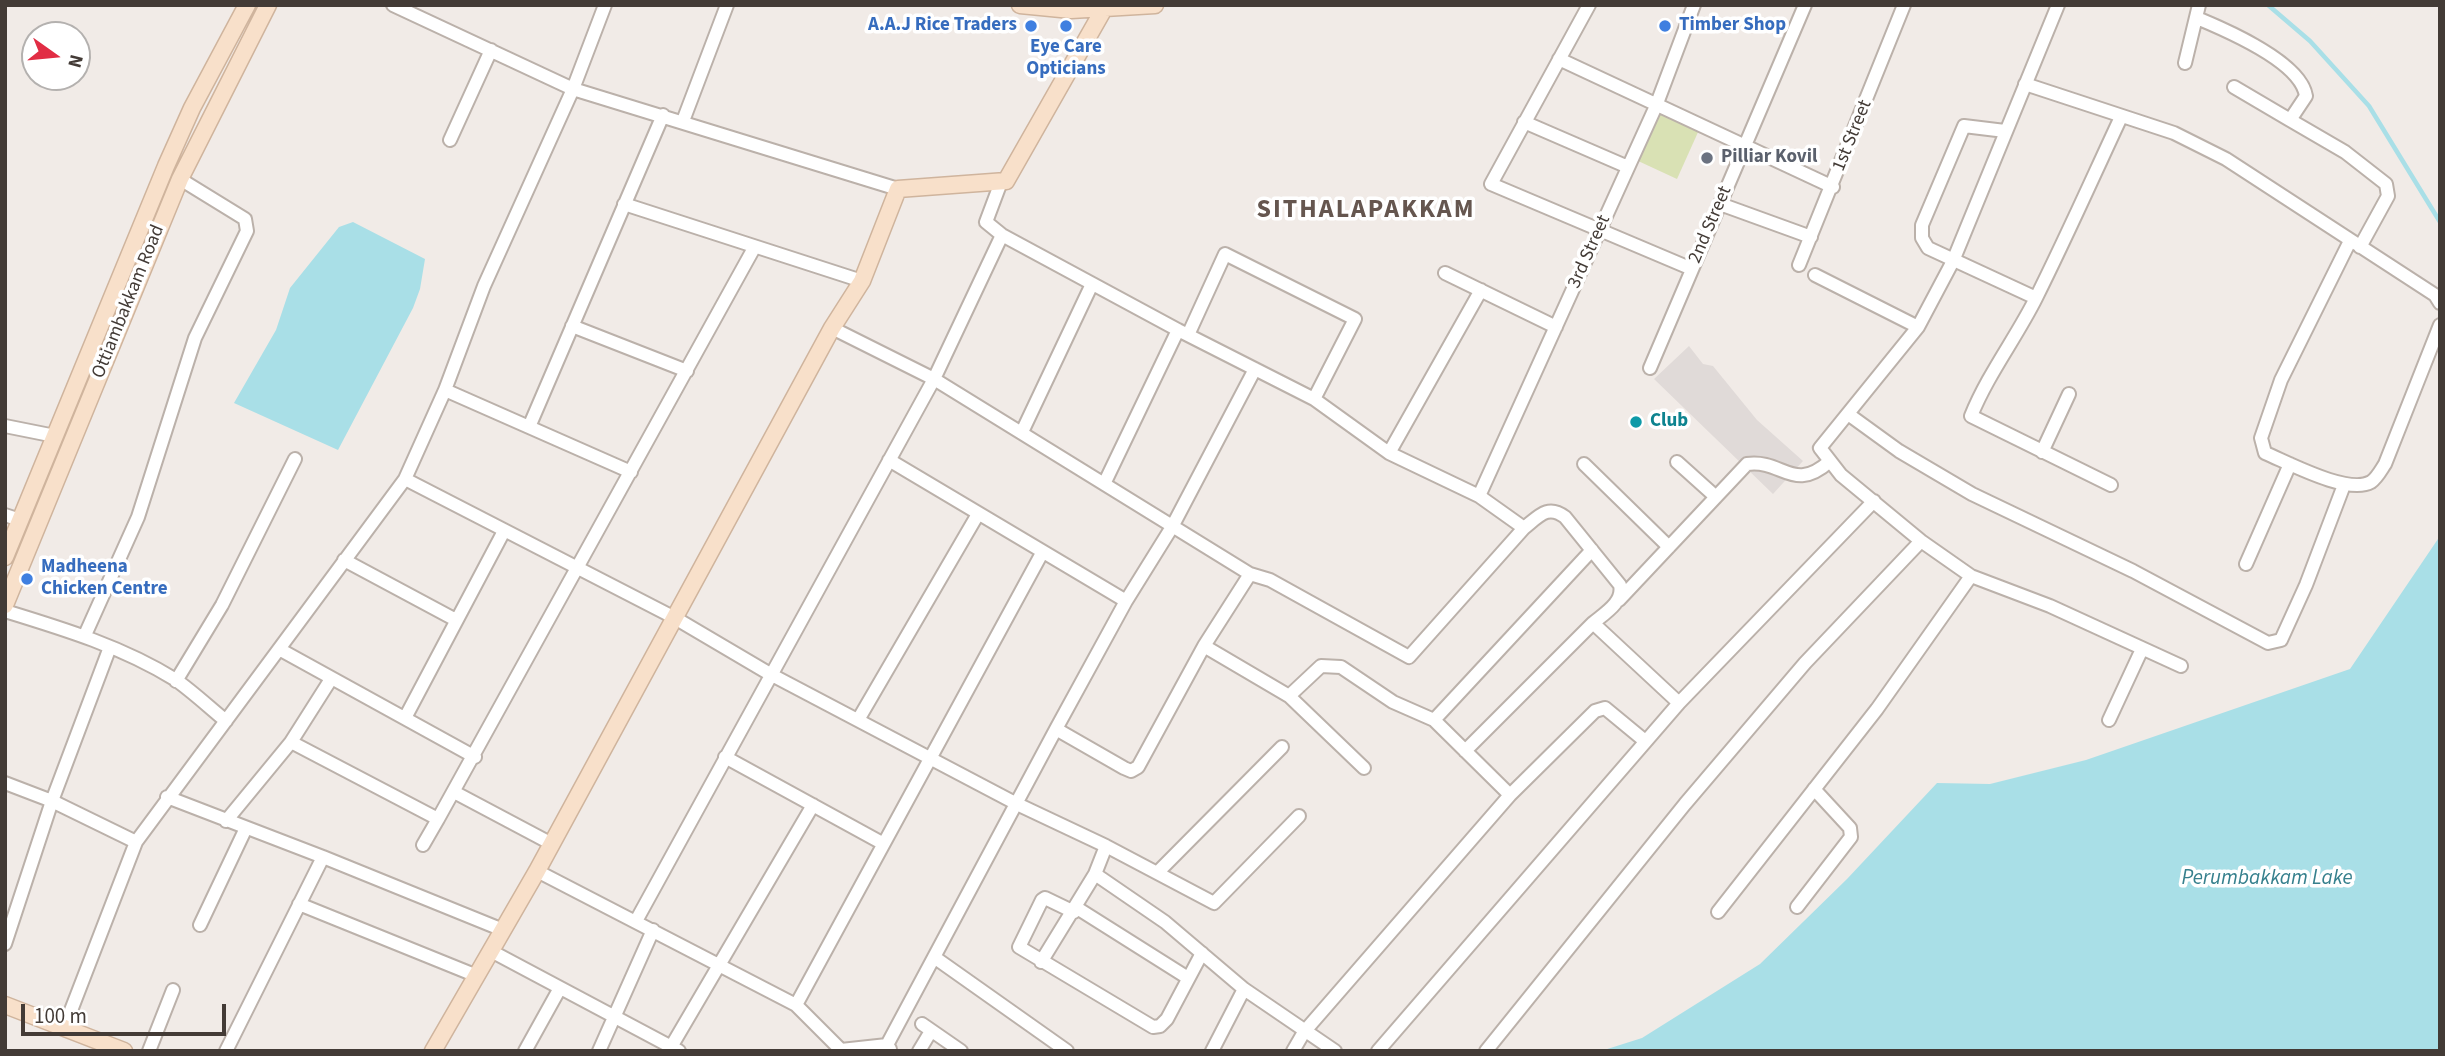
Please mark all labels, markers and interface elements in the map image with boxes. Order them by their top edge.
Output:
place label: A.A.J Rice Traders [868,15,1017,37]
place label: Timber Shop [1679,15,1786,37]
marker: A.A.J Rice Traders [1023,18,1039,34]
marker: Eye Care Opticians [1058,18,1074,34]
marker: Timber Shop [1657,18,1673,34]
north arrow [21,21,91,91]
place label: Eye Care Opticians [1026,37,1106,81]
text: N [60,51,90,71]
street label: 1st Street [1828,97,1878,175]
place label: Pilliar Kovil [1721,147,1817,169]
marker: Pilliar Kovil [1699,150,1715,166]
street label: 2nd Street [1685,183,1737,267]
district label: SITHALAPAKKAM [1258,195,1474,227]
street label: 3rd Street [1564,212,1616,292]
street label: Ottiambakkam Road [88,222,170,382]
place label: Club [1650,411,1688,433]
marker: Club [1628,414,1644,430]
place label: Madheena Chicken Centre [41,557,168,601]
marker: Madheena Chicken Centre [19,571,35,587]
water label: Perumbakkam Lake [2182,866,2352,892]
scale bar [24,990,229,1034]
text: 100 m [34,1001,87,1031]

